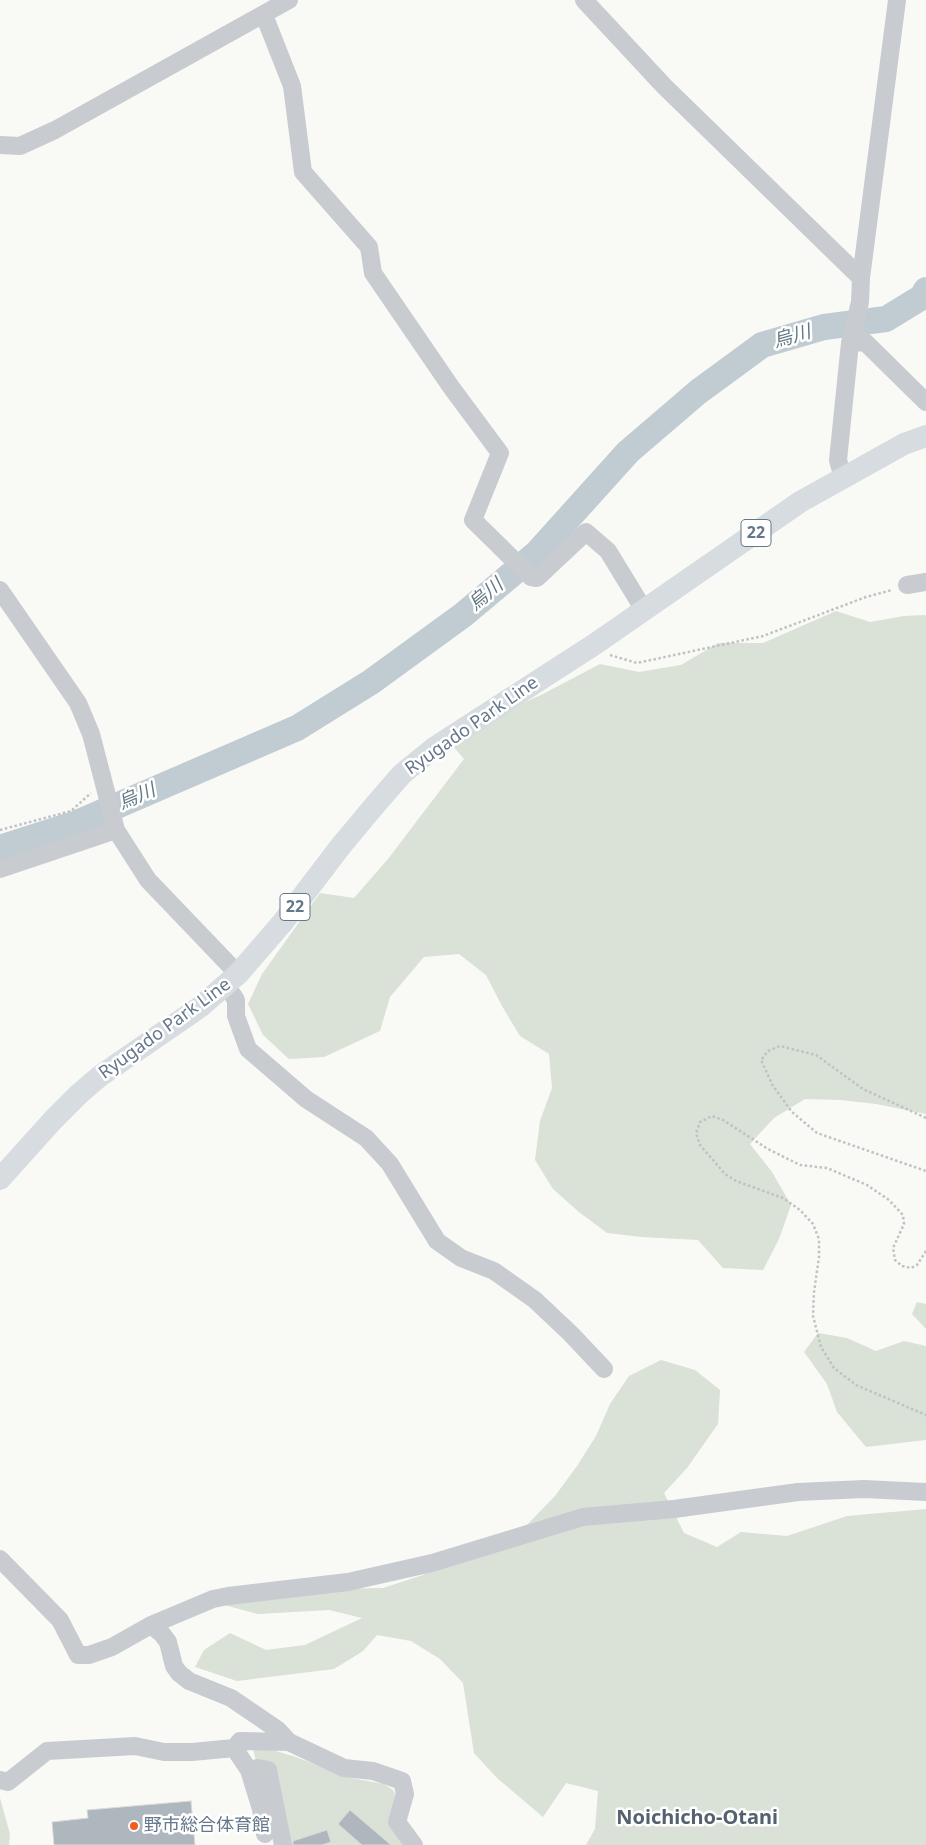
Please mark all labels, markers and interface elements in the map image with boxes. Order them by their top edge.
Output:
water label: 烏川 [771,321,813,353]
road number: 22 [741,520,771,546]
water label: 烏川 [464,574,508,616]
street label: Ryugado Park Line [401,672,543,780]
water label: 烏川 [115,779,159,815]
road number: 22 [280,894,310,920]
street label: Ryugado Park Line [95,974,235,1084]
district label: Noichicho-Otani [616,1806,778,1830]
place label: 野市総合体育館 [144,1815,270,1837]
marker: 野市総合体育館 [128,1820,140,1832]

